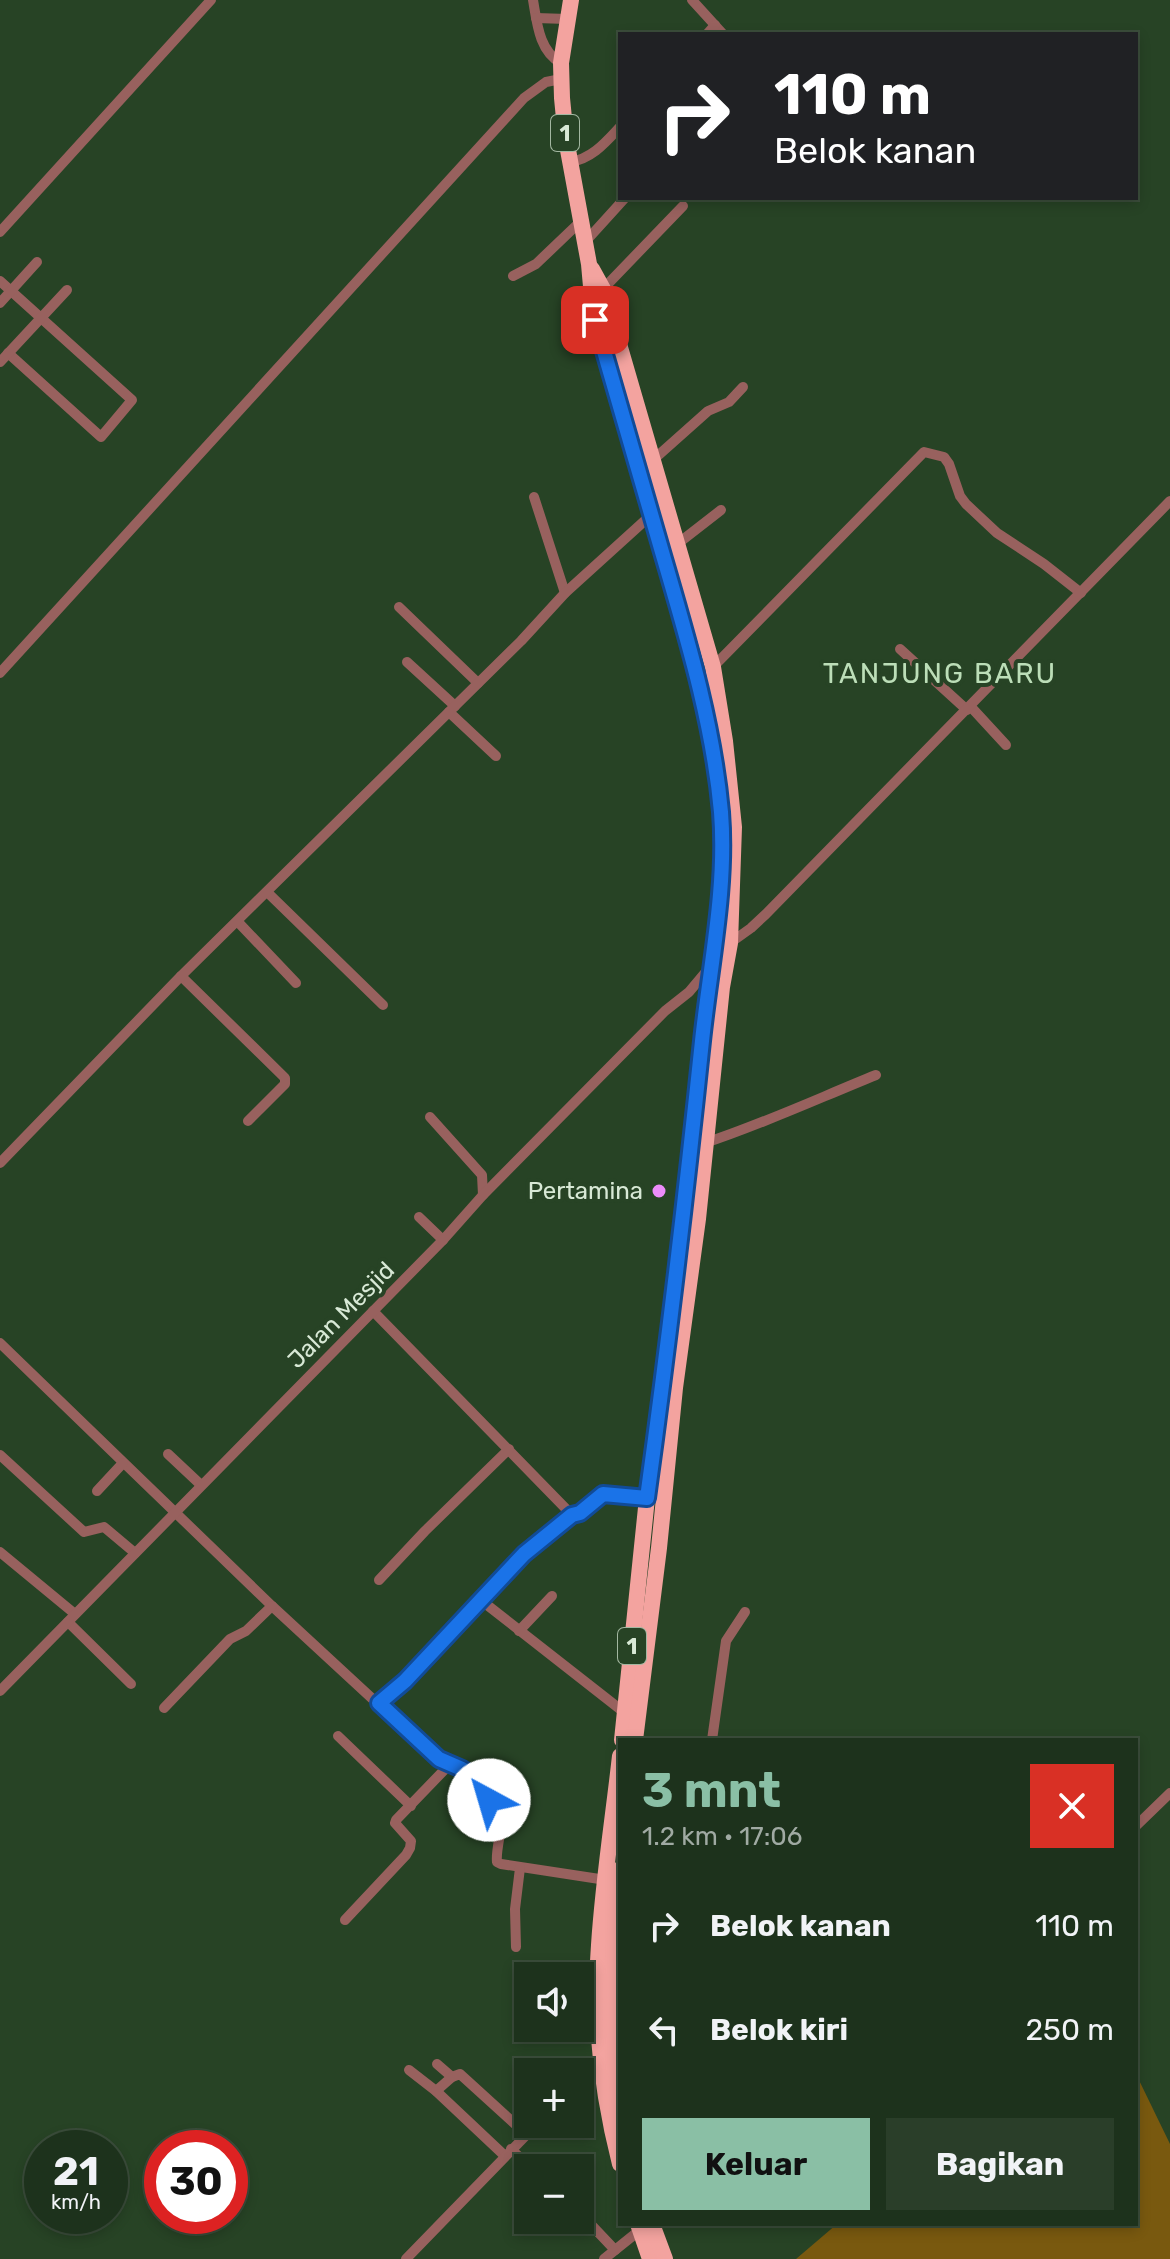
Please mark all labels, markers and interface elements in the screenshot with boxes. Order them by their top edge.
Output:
text: 110 m [774,62,931,128]
icon: right [642,64,746,168]
road number: 1 [551,115,579,151]
text: Belok kanan [774,129,976,172]
pin [561,286,629,354]
icon: arrive [573,298,617,342]
district label: TANJUNG BARU [823,657,1057,690]
place label: Pertamina [528,1177,643,1205]
marker: Pertamina [650,1182,668,1200]
street label: Jalan Mesjid [282,1256,400,1374]
road number: 1 [618,1628,646,1664]
position arrow [447,1758,531,1842]
text: 3 mnt [642,1762,781,1819]
button: close [1030,1764,1114,1848]
text: 1.2 km · 17:06 [642,1821,802,1852]
icon: right [642,1904,686,1948]
text: Belok kanan [710,1908,891,1944]
text: 110 m [1035,1908,1114,1944]
map controls [514,1962,594,2234]
button: sound [514,1962,594,2042]
icon: left [642,2008,686,2052]
text: Belok kiri [710,2012,848,2048]
text: 250 m [1026,2012,1114,2048]
button: + [514,2058,594,2138]
button: Keluar [642,2118,870,2210]
button: Bagikan [886,2118,1114,2210]
speed limit sign: 30 [144,2130,248,2234]
text: 21 [53,2148,99,2195]
button: − [514,2154,594,2234]
text: km/h [51,2190,101,2214]

